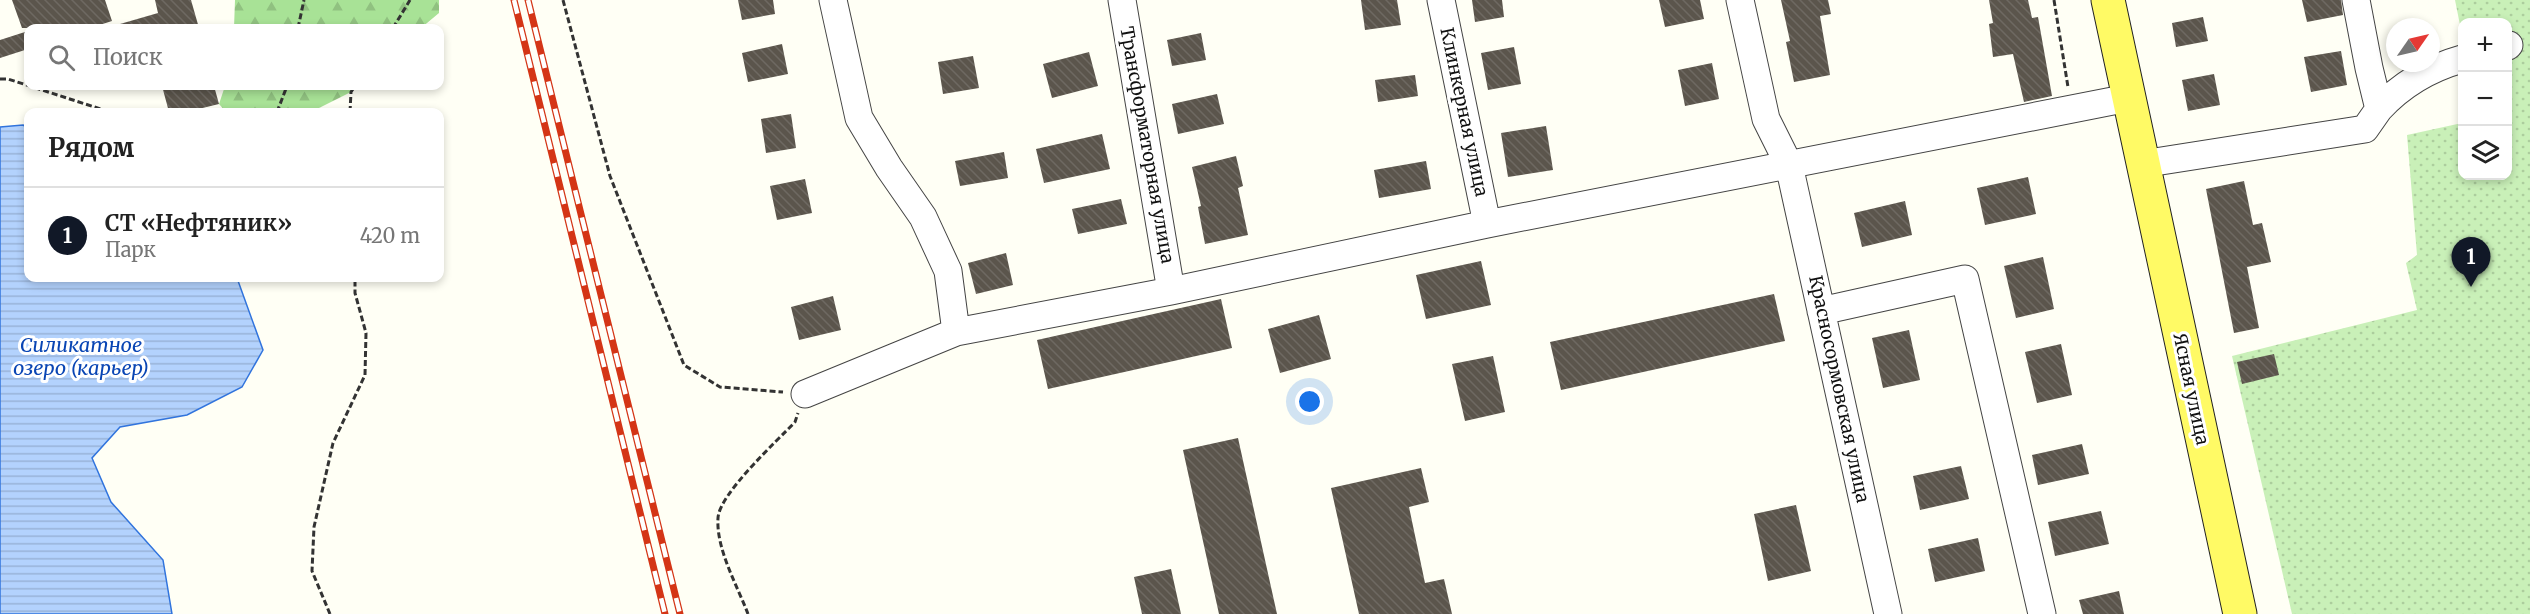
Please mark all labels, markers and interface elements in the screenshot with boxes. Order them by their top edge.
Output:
north arrow [2386,18,2440,72]
map controls [2458,18,2512,180]
button: + [2458,18,2512,72]
search box [24,24,444,90]
street label: Трансформаторная улица [1115,25,1180,266]
street label: Клинкерная улица [1435,25,1494,199]
icon: search [45,41,78,74]
text: Поиск [93,43,163,71]
button: − [2458,72,2512,126]
button: layers [2458,126,2512,180]
text: Рядом [48,131,134,164]
text: СТ «Нефтяник» [105,209,292,237]
text: 1 [63,223,72,248]
text: 420 m [360,223,420,248]
text: Парк [105,237,156,262]
pin: 1 [2452,238,2490,287]
street label: Красносормовская улица [1804,273,1875,505]
street label: Ясная улица [2168,331,2215,447]
water label: Силикатное озеро (карьер) [13,332,149,380]
your location [1295,387,1324,416]

